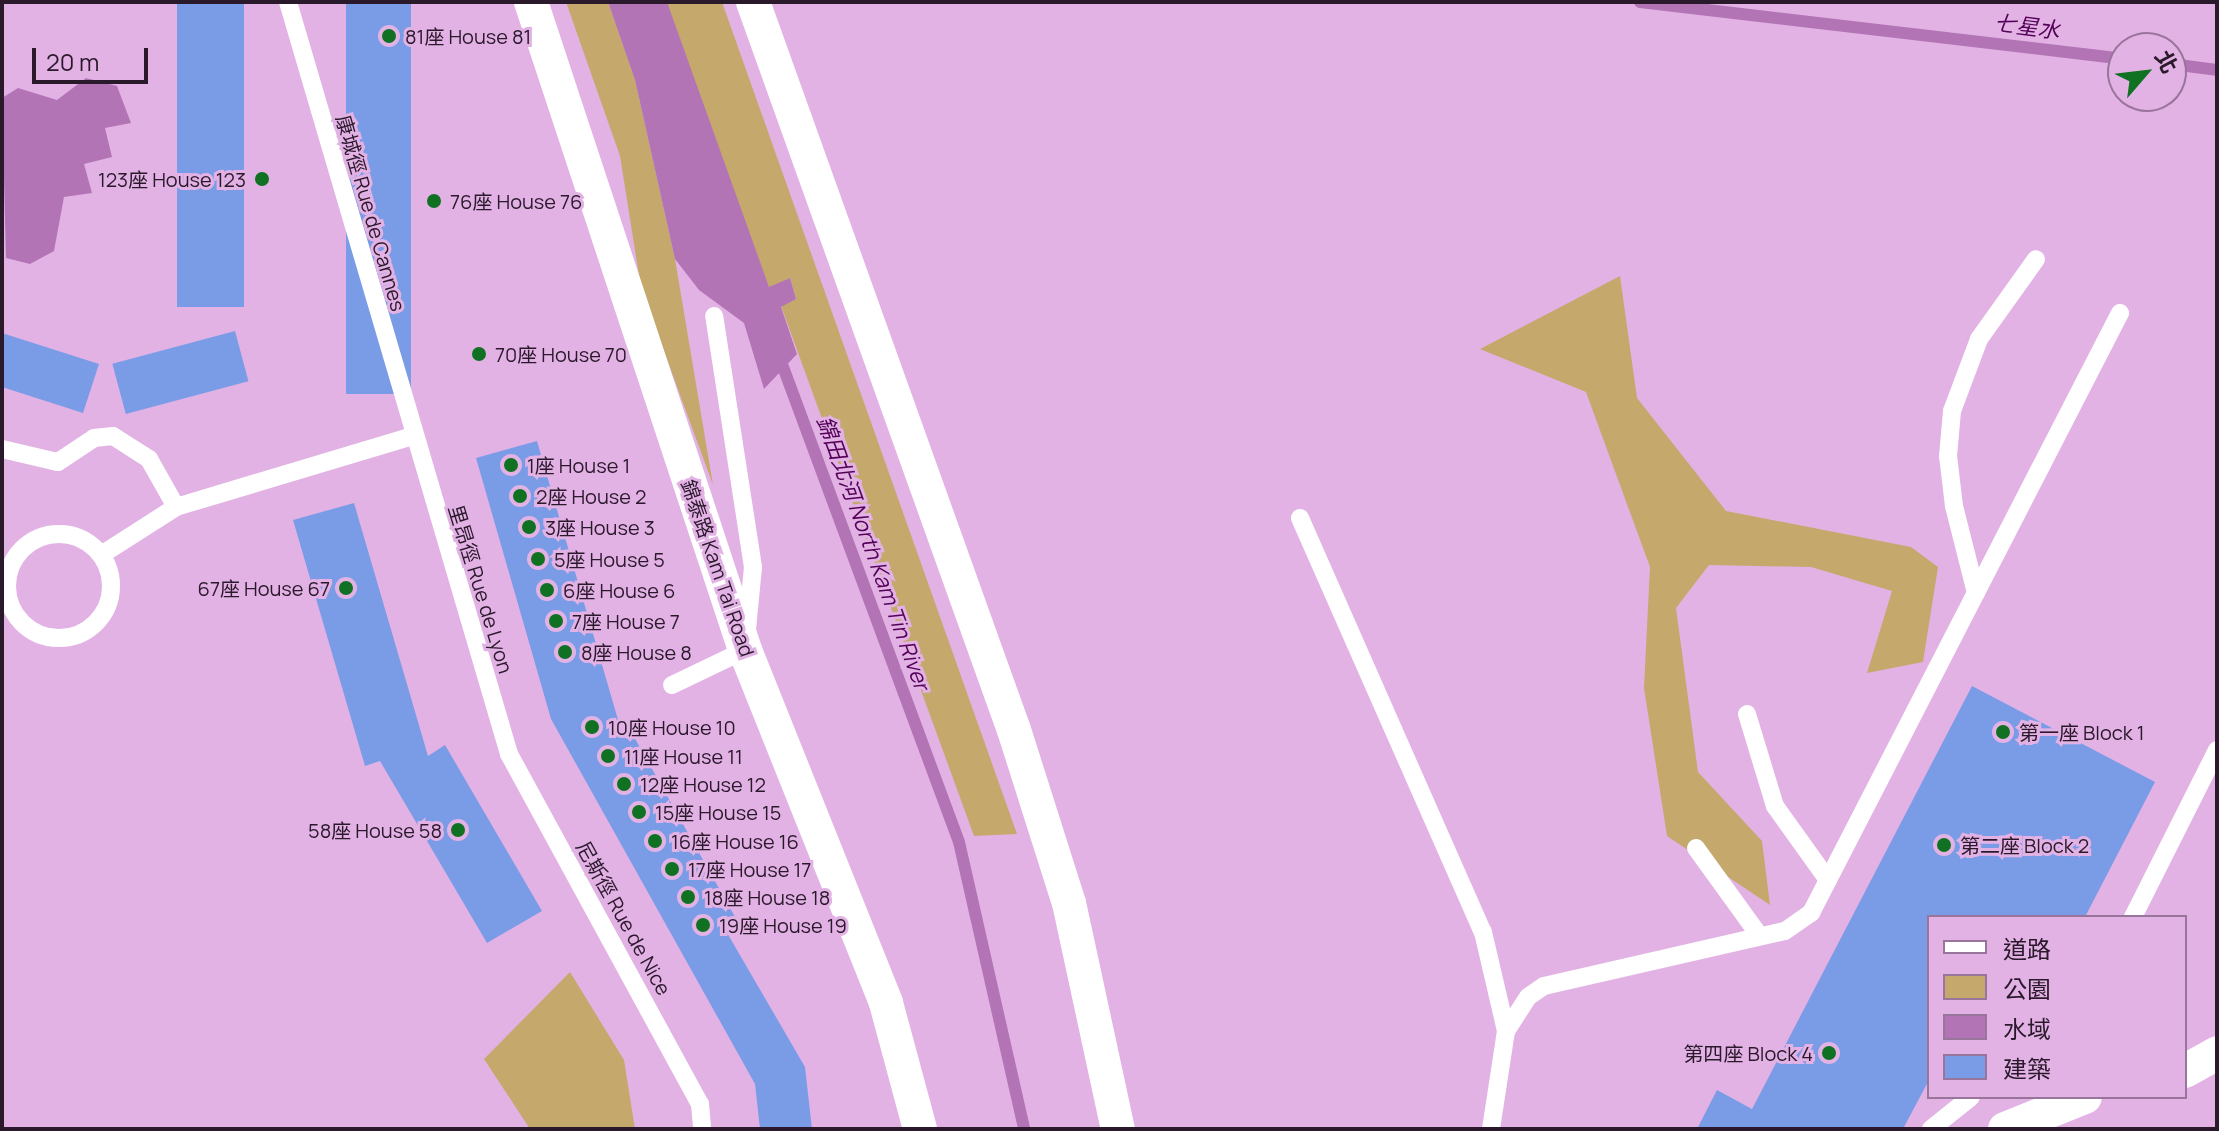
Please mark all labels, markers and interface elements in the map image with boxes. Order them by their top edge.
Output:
water label: 七星水 [1993,10,2061,44]
place label: 81座 House 81 [405,24,531,48]
marker: 81座 House 81 [380,27,398,45]
scale bar [36,32,152,82]
north arrow [2107,32,2187,112]
text: 20 m [46,45,99,78]
text: 北 [2148,45,2185,78]
street label: 康城徑 Rue de Cannes [331,112,411,314]
place label: 123座 House 123 [98,167,246,191]
marker: 123座 House 123 [253,170,271,188]
place label: 76座 House 76 [450,189,582,213]
marker: 76座 House 76 [425,192,443,210]
place label: 70座 House 70 [495,342,627,366]
marker: 70座 House 70 [470,345,488,363]
water label: 錦田北河 North Kam Tin River [811,413,935,693]
place label: 1座 House 1 [527,453,630,477]
marker: 1座 House 1 [502,456,520,474]
street label: 錦泰路 Kam Tai Road [676,476,760,660]
place label: 2座 House 2 [536,484,646,508]
marker: 2座 House 2 [511,487,529,505]
street label: 里昂徑 Rue de Lyon [444,502,518,676]
place label: 3座 House 3 [545,515,655,539]
marker: 3座 House 3 [520,518,538,536]
place label: 5座 House 5 [554,547,665,571]
marker: 5座 House 5 [529,550,547,568]
place label: 67座 House 67 [198,576,330,600]
place label: 6座 House 6 [563,578,675,602]
marker: 67座 House 67 [337,579,355,597]
marker: 6座 House 6 [538,581,556,599]
place label: 7座 House 7 [572,609,680,633]
marker: 7座 House 7 [547,612,565,630]
place label: 8座 House 8 [581,640,692,664]
marker: 8座 House 8 [556,643,574,661]
place label: 10座 House 10 [608,715,736,739]
marker: 10座 House 10 [583,718,601,736]
place label: 第一座 Block 1 [2019,720,2145,744]
marker: 第一座 Block 1 [1994,723,2012,741]
place label: 11座 House 11 [624,744,743,768]
marker: 11座 House 11 [599,747,617,765]
place label: 12座 House 12 [640,772,766,796]
marker: 12座 House 12 [615,775,633,793]
place label: 15座 House 15 [655,800,781,824]
marker: 15座 House 15 [630,803,648,821]
place label: 58座 House 58 [308,818,442,842]
marker: 58座 House 58 [449,821,467,839]
place label: 16座 House 16 [671,829,799,853]
marker: 16座 House 16 [646,832,664,850]
place label: 第二座 Block 2 [1960,833,2089,857]
marker: 第二座 Block 2 [1935,836,1953,854]
street label: 尼斯徑 Rue de Nice [572,837,676,999]
place label: 17座 House 17 [688,857,811,881]
marker: 17座 House 17 [663,860,681,878]
place label: 18座 House 18 [704,885,830,909]
marker: 18座 House 18 [679,888,697,906]
place label: 19座 House 19 [719,913,847,937]
legend [1927,915,2187,1099]
marker: 19座 House 19 [694,916,712,934]
text: 道路 [2003,932,2051,965]
text: 公園 [2003,972,2051,1005]
text: 水域 [2003,1012,2051,1045]
place label: 第四座 Block 4 [1683,1041,1813,1065]
marker: 第四座 Block 4 [1820,1044,1838,1062]
text: 建築 [2003,1052,2051,1085]

